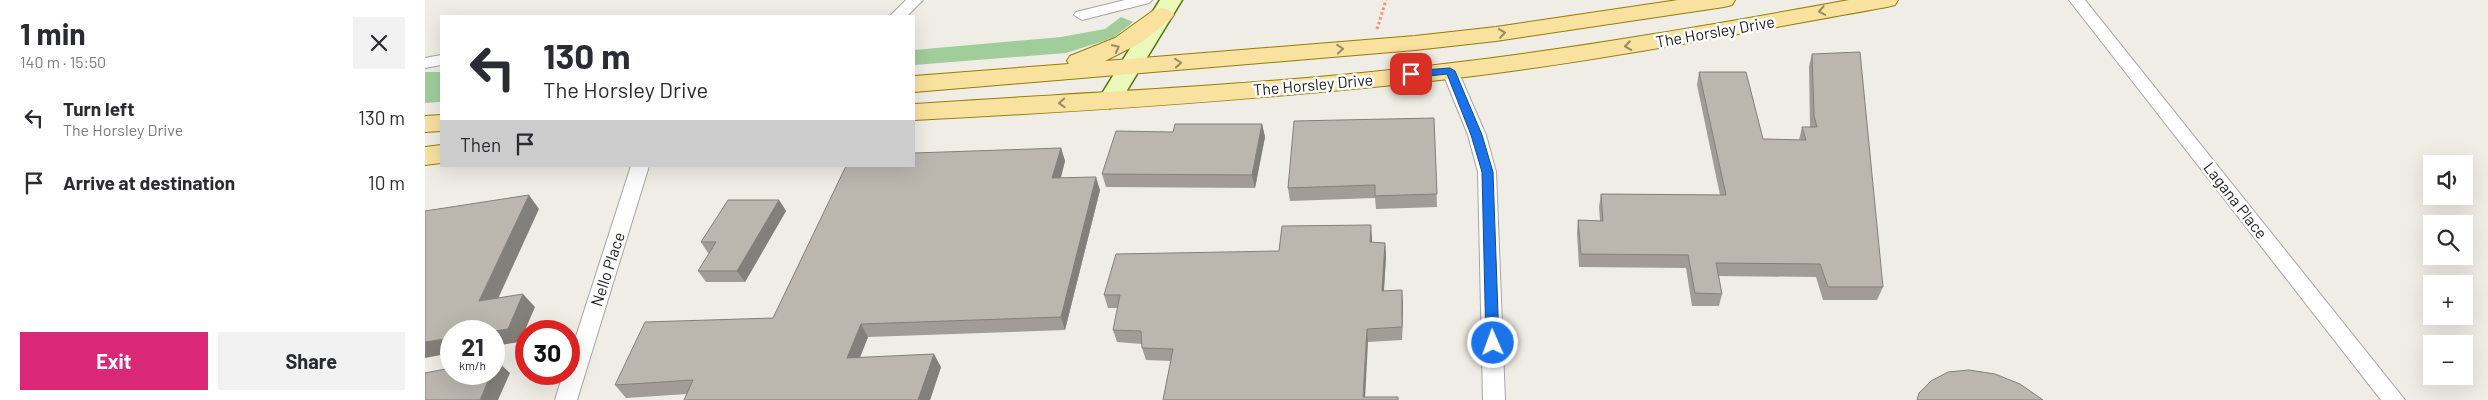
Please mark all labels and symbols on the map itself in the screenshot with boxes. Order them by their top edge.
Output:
one-way arrow [1818,5,1826,15]
street label: The Horsley Drive [1654,11,1776,51]
one-way arrow [1498,28,1506,39]
one-way arrow [1623,40,1631,51]
one-way arrow [1111,44,1120,54]
one-way arrow [1336,44,1344,55]
pin [1390,53,1432,95]
one-way arrow [1174,57,1182,68]
street label: The Horsley Drive [1252,69,1374,99]
one-way arrow [1057,97,1065,108]
street label: Lagana Place [2200,158,2272,242]
street label: Nello Place [586,230,628,308]
position arrow [1466,316,1518,368]
speed limit sign: 30 [515,320,580,385]

